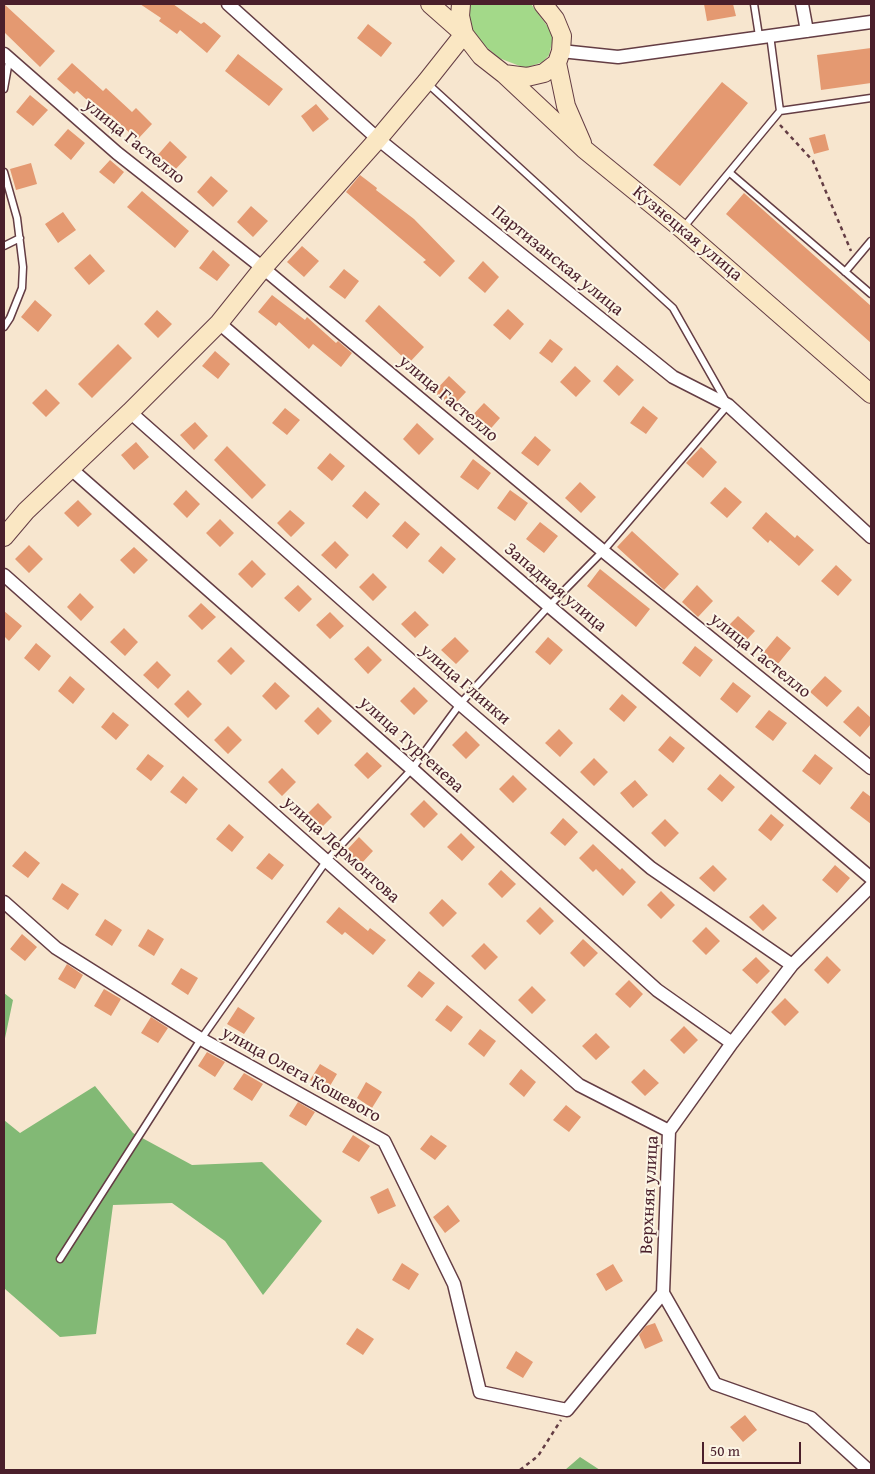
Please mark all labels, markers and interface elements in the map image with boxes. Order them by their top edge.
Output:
street label: улица Гастелло [79,95,189,189]
street label: Кузнецкая улица [628,182,746,286]
street label: Партизанская улица [487,201,627,321]
street label: улица Гастелло [394,351,502,447]
street label: Западная улица [499,539,611,637]
street label: улица Гастелло [705,609,815,703]
street label: улица Глинки [415,640,515,730]
street label: улица Тургенева [354,692,468,798]
street label: улица Лермонтова [278,792,404,908]
street label: улица Олега Кошевого [217,1022,385,1128]
street label: Верхняя улица [636,1135,664,1255]
scale bar [705,1432,804,1464]
text: 50 m [710,1440,740,1461]

